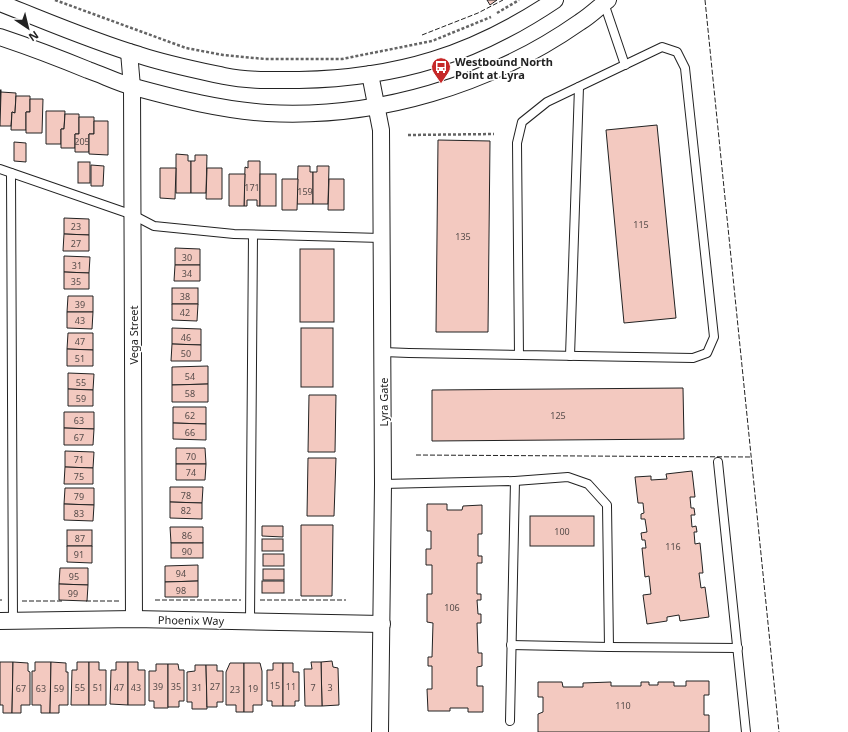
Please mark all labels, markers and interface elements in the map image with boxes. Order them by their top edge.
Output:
north arrow [8,8,48,48]
text: N [26,28,42,45]
place label: Westbound North Point at Lyra [455,54,553,82]
bus stop icon: Westbound North Point at Lyra [430,56,452,84]
house number: 205 [74,135,90,148]
house number: 171 [244,181,260,194]
house number: 159 [297,185,313,198]
house number: 115 [633,218,649,231]
house number: 23 [71,220,81,233]
house number: 135 [455,230,471,243]
house number: 27 [71,237,81,250]
house number: 30 [182,251,192,264]
house number: 31 [72,259,82,272]
house number: 34 [182,267,192,280]
house number: 35 [71,275,81,288]
house number: 38 [180,290,190,303]
house number: 39 [75,298,85,311]
street label: Vega Street [126,305,141,365]
house number: 42 [180,306,190,319]
house number: 43 [75,314,85,327]
house number: 46 [181,331,191,344]
house number: 47 [75,335,85,348]
house number: 50 [181,347,191,360]
house number: 51 [75,352,85,365]
house number: 54 [185,370,195,383]
house number: 55 [76,376,86,389]
street label: Lyra Gate [376,377,391,427]
house number: 58 [185,387,195,400]
house number: 59 [76,392,86,405]
house number: 62 [185,409,195,422]
house number: 125 [550,409,566,422]
house number: 63 [74,414,84,427]
house number: 66 [185,426,195,439]
house number: 67 [74,431,84,444]
house number: 70 [186,450,196,463]
house number: 71 [74,453,84,466]
house number: 74 [186,466,196,479]
house number: 75 [74,470,84,483]
house number: 78 [181,489,191,502]
house number: 79 [74,490,84,503]
house number: 82 [181,504,191,517]
house number: 83 [74,507,84,520]
house number: 100 [554,525,570,538]
house number: 86 [182,529,192,542]
house number: 87 [75,532,85,545]
house number: 116 [665,540,681,553]
house number: 90 [182,545,192,558]
house number: 91 [74,548,84,561]
house number: 94 [176,567,186,580]
house number: 95 [69,570,79,583]
house number: 98 [176,584,186,597]
house number: 99 [68,587,78,600]
house number: 106 [444,601,460,614]
street label: Phoenix Way [158,612,225,628]
house number: 15 [270,679,280,692]
house number: 39 [153,680,163,693]
house number: 35 [171,680,181,693]
house number: 27 [210,680,220,693]
house number: 11 [286,680,296,693]
house number: 55 [75,681,85,694]
house number: 51 [93,681,103,694]
house number: 47 [114,681,124,694]
house number: 43 [131,681,141,694]
house number: 31 [192,681,202,694]
house number: 7 [310,681,316,694]
house number: 3 [327,681,333,694]
house number: 67 [16,682,26,695]
house number: 63 [36,682,46,695]
house number: 59 [54,682,64,695]
house number: 19 [248,682,258,695]
house number: 23 [230,683,240,696]
house number: 110 [615,699,631,712]

